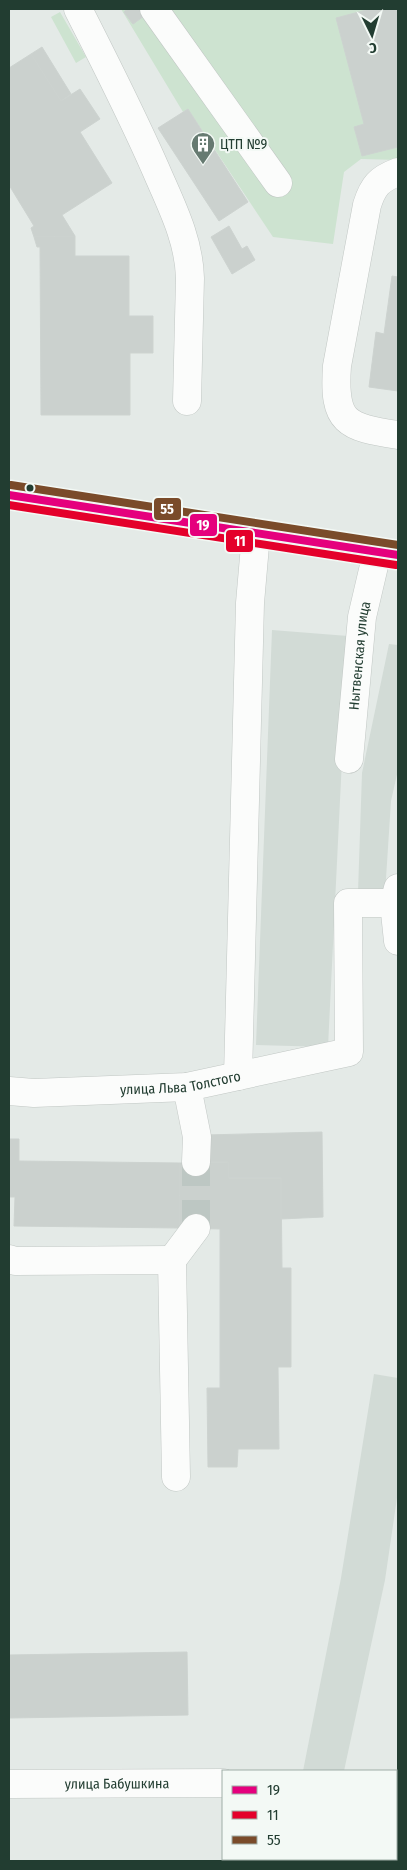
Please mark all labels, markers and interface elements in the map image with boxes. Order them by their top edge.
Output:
north arrow [347,10,397,60]
text: С [368,39,377,56]
building icon: ЦТП №9 [190,131,216,165]
place label: ЦТП №9 [220,136,267,153]
unlabelled marker [25,483,35,493]
line badge: 55 [153,497,182,521]
text: 55 [160,501,174,518]
line badge: 19 [189,513,218,537]
text: 19 [196,517,210,534]
line badge: 11 [225,529,254,553]
text: 11 [234,533,246,550]
street label: Нытвенская улица [345,599,374,711]
street label: улица Льва Толстого [120,1067,242,1098]
legend [222,1770,397,1860]
street label: улица Бабушкина [65,1775,169,1792]
text: 19 [267,1781,280,1799]
text: 11 [267,1806,279,1824]
text: 55 [267,1831,281,1849]

